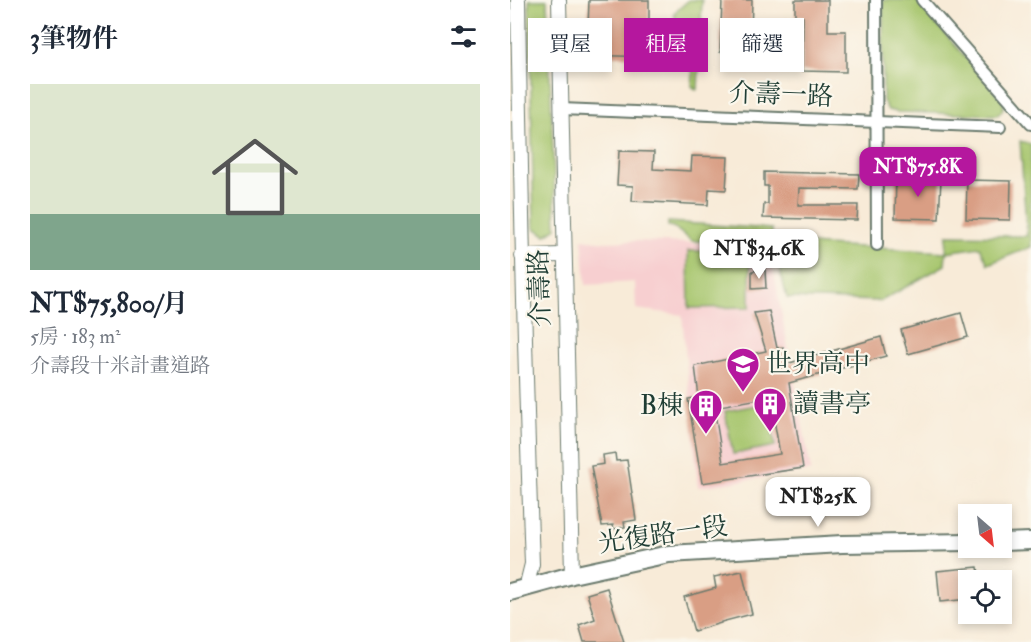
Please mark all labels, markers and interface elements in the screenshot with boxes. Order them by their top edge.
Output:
chip: 買屋 [528,18,612,72]
chip: 租屋 [624,18,708,72]
chip: 篩選 [720,18,804,72]
icon: filters [447,20,480,53]
text: 3筆物件 [30,23,118,55]
street label: 介壽一路 [728,77,834,113]
icon: home [201,123,309,231]
pin: NT$75.8K [856,147,980,198]
text: NT$75.8K [873,154,963,179]
pin: NT$34.6K [697,229,821,280]
text: NT$34.6K [714,236,804,261]
street label: 介壽路 [523,248,557,328]
text: NT$75,800/月 [30,288,188,320]
text: 5房 · 183 m² [30,324,121,349]
school or university icon: 世界高中 [725,346,761,393]
place label: 世界高中 [766,348,870,380]
text: 介壽段十米計畫道路 [30,353,210,378]
building icon: 讀書亭 [752,386,788,433]
building icon: B棟 [688,388,724,435]
place label: 讀書亭 [793,388,871,420]
place label: B棟 [640,390,683,422]
pin: NT$25K [769,477,867,528]
text: NT$25K [779,484,857,509]
north arrow [958,504,1012,558]
map controls [958,504,1012,624]
street label: 光復路一段 [596,510,730,560]
button: locate [958,570,1012,624]

